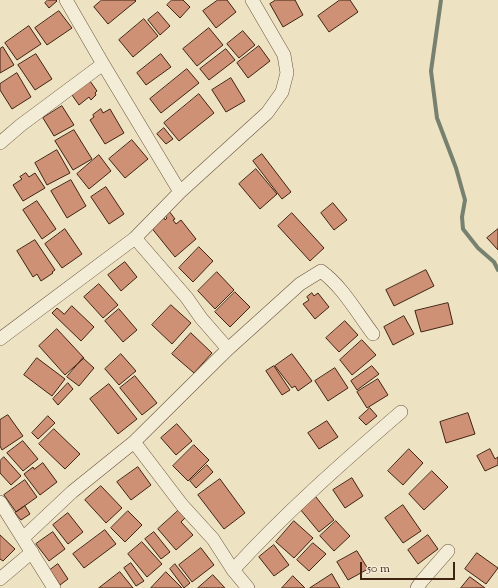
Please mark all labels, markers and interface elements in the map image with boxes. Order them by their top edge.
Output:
scale bar [362,554,457,580]
text: 50 m [367,560,390,578]

